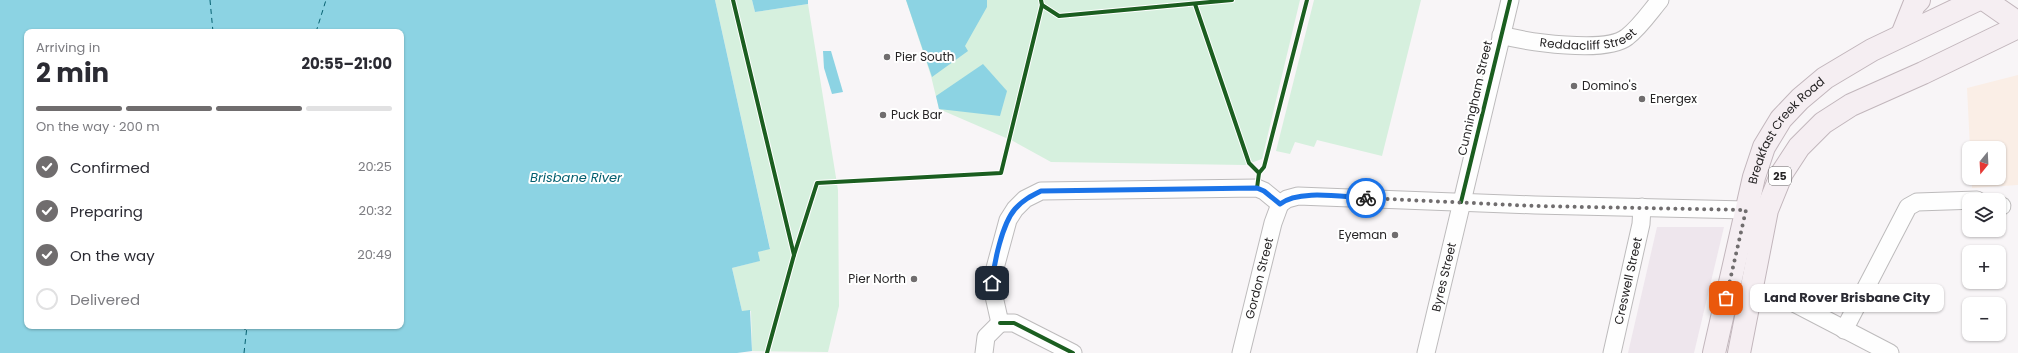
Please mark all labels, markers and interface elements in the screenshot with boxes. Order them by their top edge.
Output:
street label: Reddacliff Street [1539,24,1640,54]
text: Arriving in [36,38,100,57]
street label: Cunningham Street [1453,39,1496,157]
place label: Pier South [895,48,954,65]
marker: Pier South [882,52,892,62]
text: 20:55–21:00 [301,53,392,74]
text: 2 min [36,55,109,91]
street label: Breakfast Creek Road [1744,73,1828,186]
place label: Domino's [1582,77,1637,94]
marker: Domino's [1569,81,1579,91]
place label: Energex [1650,90,1697,107]
marker: Energex [1637,94,1647,104]
place label: Puck Bar [891,106,943,123]
marker: Puck Bar [878,110,888,120]
text: On the way · 200 m [36,117,160,136]
north arrow [1962,141,2006,185]
map controls [1962,141,2006,341]
icon: check [36,156,58,178]
text: Confirmed [70,157,150,178]
text: 20:25 [358,157,392,176]
road number: 25 [1769,167,1791,185]
water label: Brisbane River [530,168,623,187]
courier [1346,178,1386,218]
icon: bike [1355,187,1377,209]
button: layers [1962,193,2006,237]
icon: check [36,200,58,222]
text: Preparing [70,201,143,222]
text: 20:32 [358,201,392,220]
place label: Eyeman [1338,226,1387,243]
marker: Eyeman [1390,230,1400,240]
street label: Creswell Street [1610,235,1646,326]
street label: Gordon Street [1241,236,1277,321]
street label: Byres Street [1427,241,1460,313]
icon: check [36,244,58,266]
text: On the way [70,245,155,266]
text: 20:49 [357,245,392,264]
button: + [1962,245,2006,289]
pin [975,266,1009,300]
place label: Pier North [848,270,906,287]
icon: home [981,272,1003,294]
marker: Pier North [909,274,919,284]
pin [1709,281,1743,315]
callout: Land Rover Brisbane City [1750,284,1944,312]
icon: bag [1715,287,1737,309]
text: Land Rover Brisbane City [1764,288,1930,307]
text: Delivered [70,289,140,310]
button: − [1962,297,2006,341]

